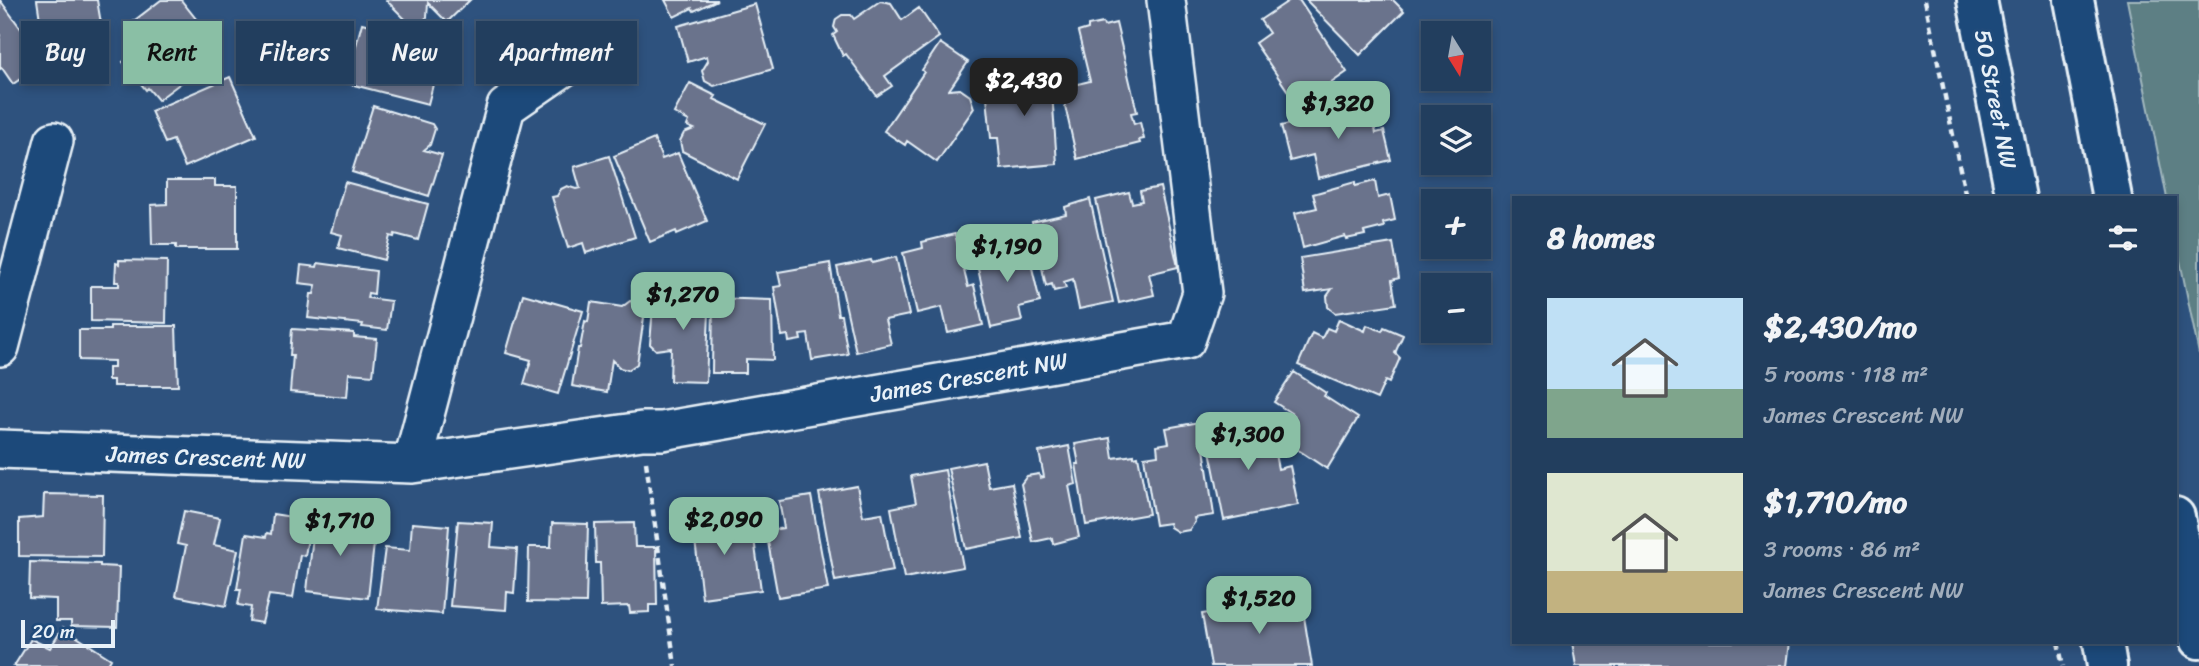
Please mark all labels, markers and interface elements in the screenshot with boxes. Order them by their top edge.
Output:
chip: Buy [21,21,109,84]
chip: Rent [123,21,222,84]
chip: Filters [236,21,354,84]
chip: New [368,21,462,84]
chip: Apartment [476,21,637,84]
north arrow [1421,21,1491,91]
map controls [1421,21,1491,343]
street label: 50 Street NW [1962,26,2029,173]
pin: $2,430 [967,58,1081,118]
text: $2,430 [986,60,1062,101]
pin: $1,320 [1281,82,1395,141]
text: $1,320 [1302,83,1374,124]
button: layers [1421,105,1491,175]
button: + [1421,189,1491,259]
text: 8 homes [1547,211,1655,265]
icon: filters [2104,219,2142,257]
pin: $1,190 [950,224,1064,284]
text: $1,190 [972,226,1042,267]
pin: $1,270 [626,272,740,332]
button: − [1421,273,1491,343]
text: $1,270 [647,274,719,315]
text: $2,430/mo [1764,300,1917,354]
icon: home [1603,326,1687,410]
street label: James Crescent NW [866,340,1072,415]
text: 5 rooms · 118 m² [1764,354,1928,395]
text: James Crescent NW [1764,395,1964,436]
pin: $1,300 [1191,412,1305,472]
text: $1,300 [1211,414,1285,455]
street label: James Crescent NW [105,433,307,482]
text: $1,710/mo [1764,475,1907,529]
pin: $1,710 [283,498,397,558]
pin: $2,090 [667,498,781,557]
text: $2,090 [685,499,763,540]
text: $1,710 [305,500,375,541]
icon: home [1603,501,1687,585]
text: 3 rooms · 86 m² [1764,529,1920,570]
text: James Crescent NW [1764,570,1964,611]
pin: $1,520 [1202,576,1316,636]
text: $1,520 [1222,578,1296,619]
text: 20 m [32,615,75,648]
scale bar [21,617,116,649]

